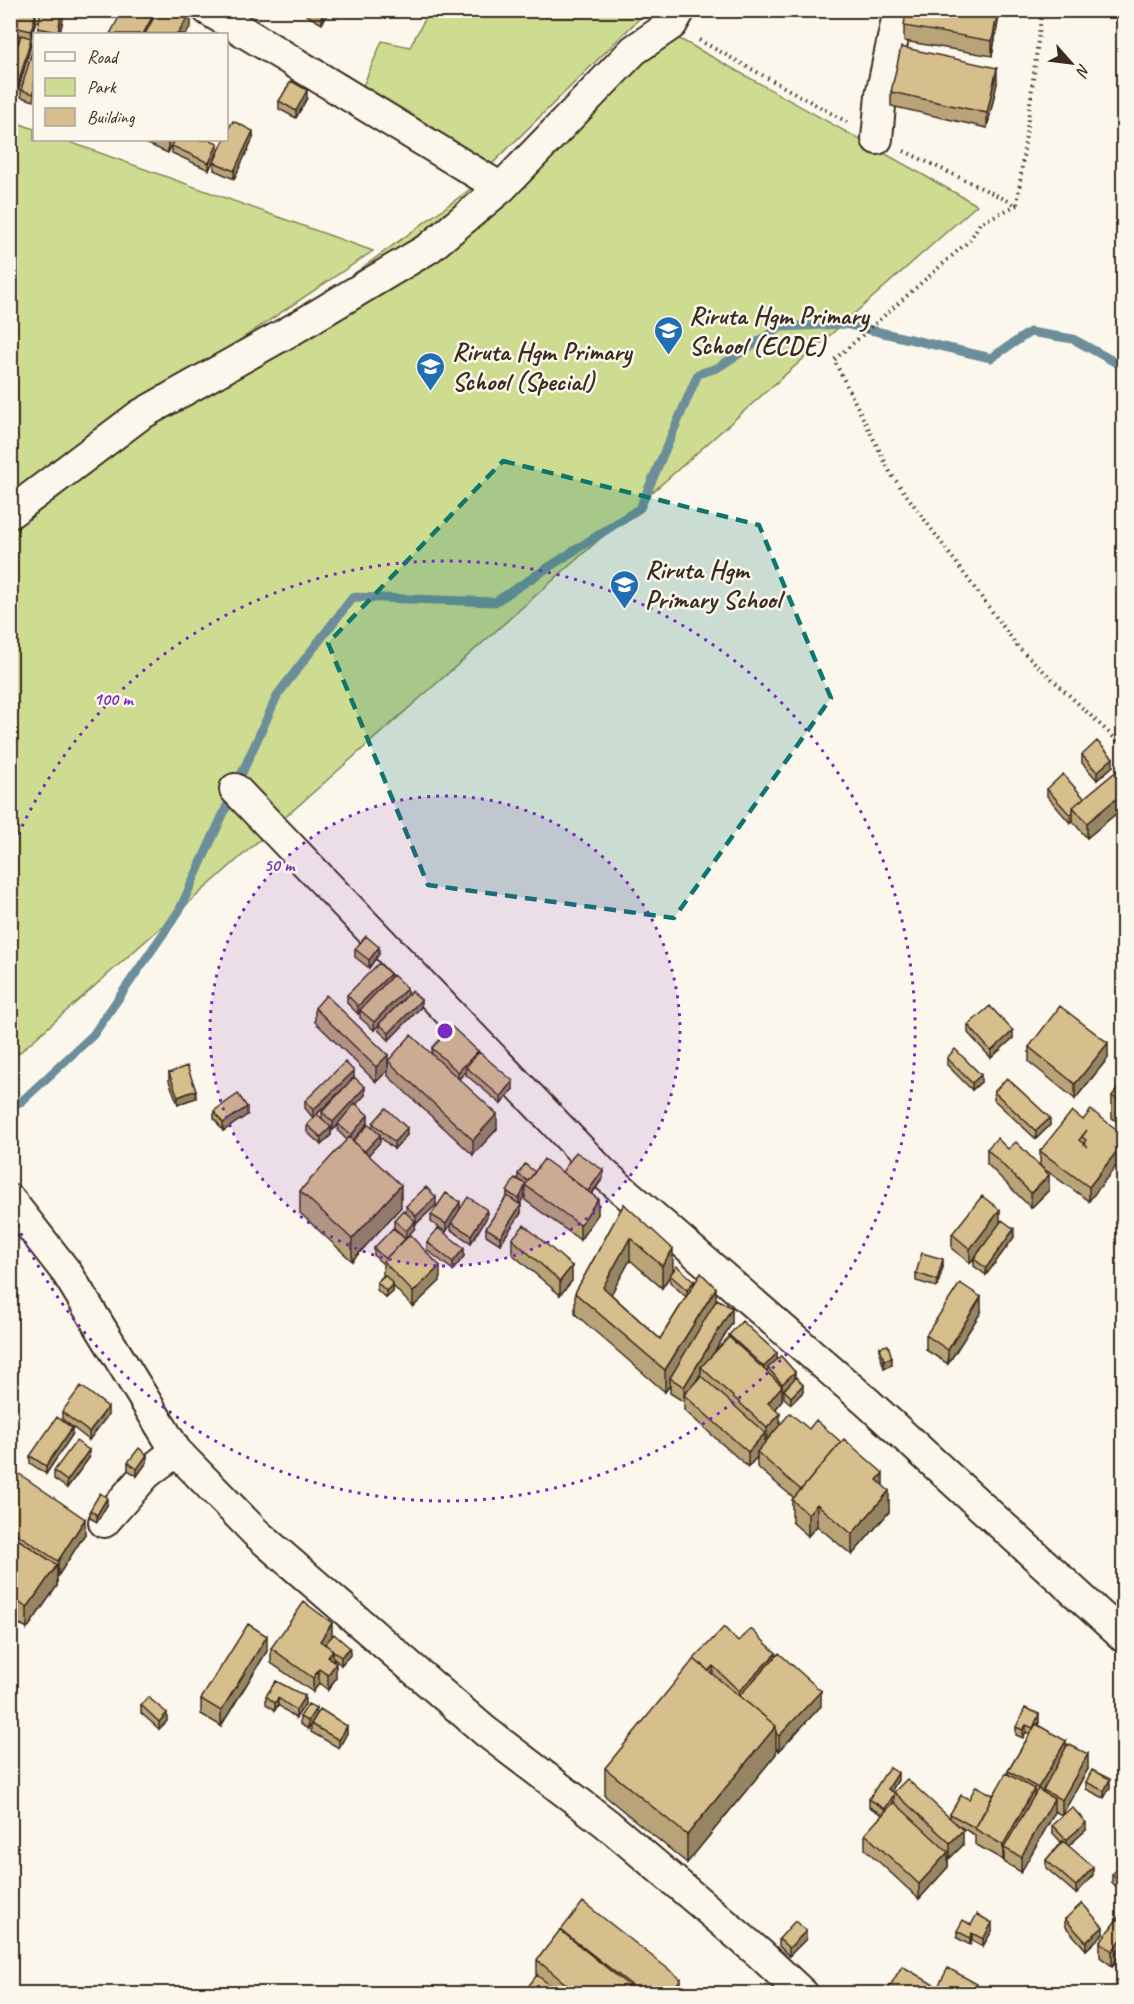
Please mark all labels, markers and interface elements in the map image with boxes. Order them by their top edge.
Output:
legend [33,33,228,141]
north arrow [1041,33,1101,93]
text: Road [87,46,120,68]
text: N [1071,61,1095,81]
text: Park [87,76,117,98]
text: Building [87,106,136,128]
place label: Riruta Hgm Primary School (ECDE) [689,299,871,362]
school or university icon: Riruta Hgm Primary School (ECDE) [652,314,684,356]
place label: Riruta Hgm Primary School (Special) [452,335,634,398]
school or university icon: Riruta Hgm Primary School (Special) [415,350,447,392]
place label: Riruta Hgm Primary School [645,553,786,616]
school or university icon: Riruta Hgm Primary School [608,568,640,610]
text: 100 m [94,688,134,710]
text: 50 m [264,854,296,876]
centre of rings [435,1021,455,1041]

